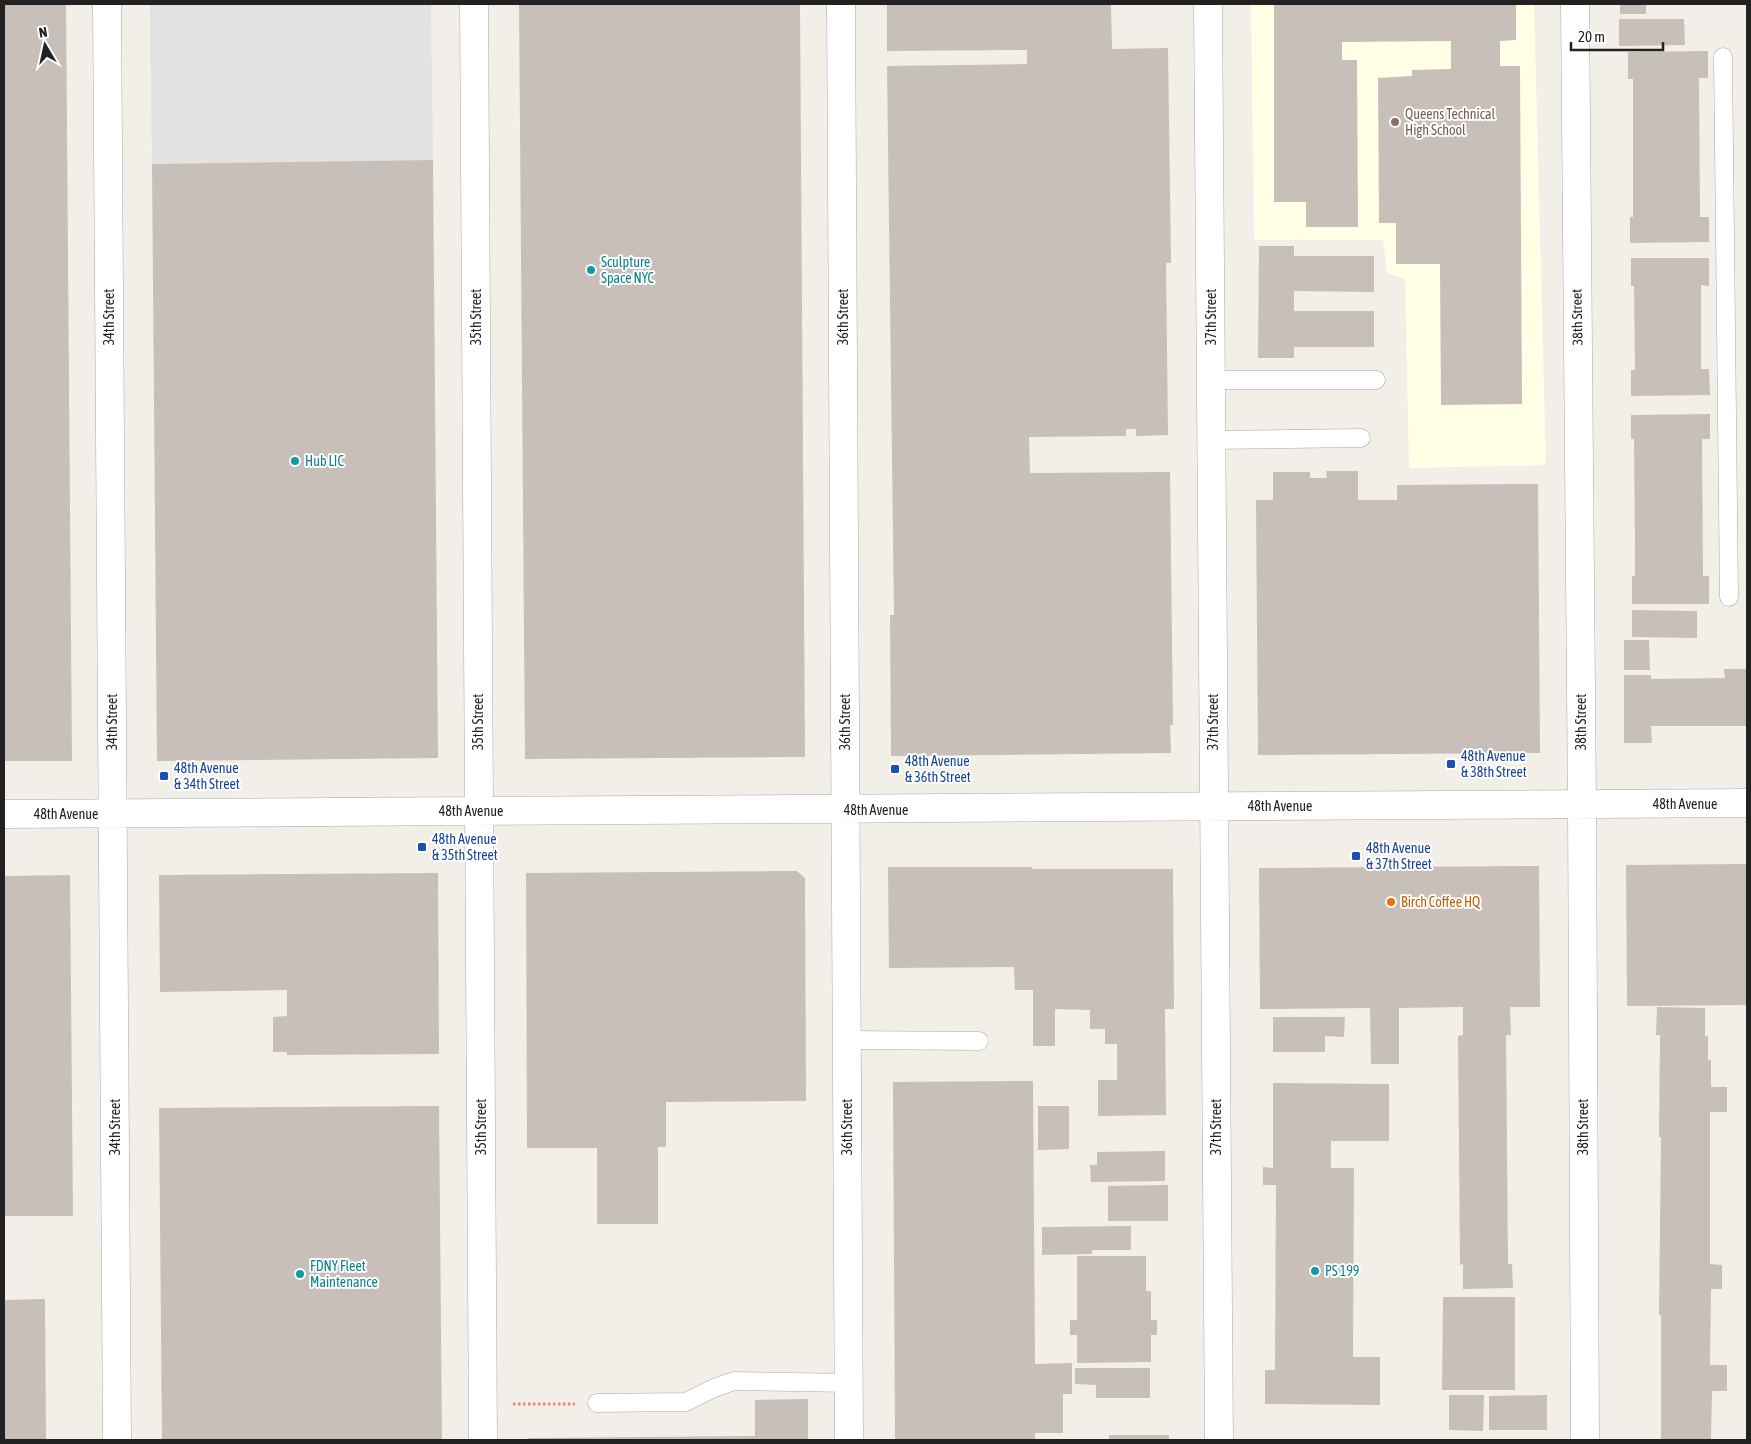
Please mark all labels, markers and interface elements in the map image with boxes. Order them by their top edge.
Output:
north arrow [20,20,70,70]
scale bar [1571,20,1664,52]
text: N [38,24,48,41]
text: 20 m [1578,28,1605,45]
place label: Queens Technical High School [1405,106,1495,138]
marker: Queens Technical High School [1389,116,1401,128]
place label: Sculpture Space NYC [601,254,655,286]
marker: Sculpture Space NYC [585,264,597,276]
street label: 34th Street [101,289,117,345]
street label: 35th Street [468,289,484,345]
street label: 36th Street [835,289,851,345]
street label: 37th Street [1203,289,1219,345]
street label: 38th Street [1569,289,1585,345]
place label: Hub LIC [305,453,344,469]
marker: Hub LIC [289,455,301,467]
street label: 34th Street [104,694,120,750]
street label: 35th Street [470,694,486,750]
street label: 36th Street [837,694,853,750]
street label: 37th Street [1205,694,1221,750]
street label: 38th Street [1573,694,1589,750]
place label: 48th Avenue & 38th Street [1461,748,1527,780]
place label: 48th Avenue & 36th Street [905,753,971,785]
marker: 48th Avenue & 38th Street [1445,758,1457,770]
place label: 48th Avenue & 34th Street [174,760,240,792]
marker: 48th Avenue & 36th Street [889,763,901,775]
marker: 48th Avenue & 34th Street [158,770,170,782]
street label: 48th Avenue [1653,796,1717,812]
street label: 48th Avenue [1248,798,1312,814]
street label: 48th Avenue [844,802,908,818]
street label: 48th Avenue [439,803,503,819]
street label: 48th Avenue [34,806,98,822]
place label: 48th Avenue & 35th Street [432,831,498,863]
place label: 48th Avenue & 37th Street [1366,840,1432,872]
marker: 48th Avenue & 35th Street [416,841,428,853]
marker: 48th Avenue & 37th Street [1350,850,1362,862]
place label: Birch Coffee HQ [1401,894,1481,910]
marker: Birch Coffee HQ [1385,896,1397,908]
street label: 34th Street [107,1099,123,1155]
street label: 35th Street [473,1099,489,1155]
street label: 36th Street [839,1099,855,1155]
street label: 37th Street [1208,1099,1224,1155]
street label: 38th Street [1575,1099,1591,1155]
place label: FDNY Fleet Maintenance [310,1258,378,1290]
place label: PS 199 [1325,1263,1359,1279]
marker: PS 199 [1309,1265,1321,1277]
marker: FDNY Fleet Maintenance [294,1268,306,1280]

